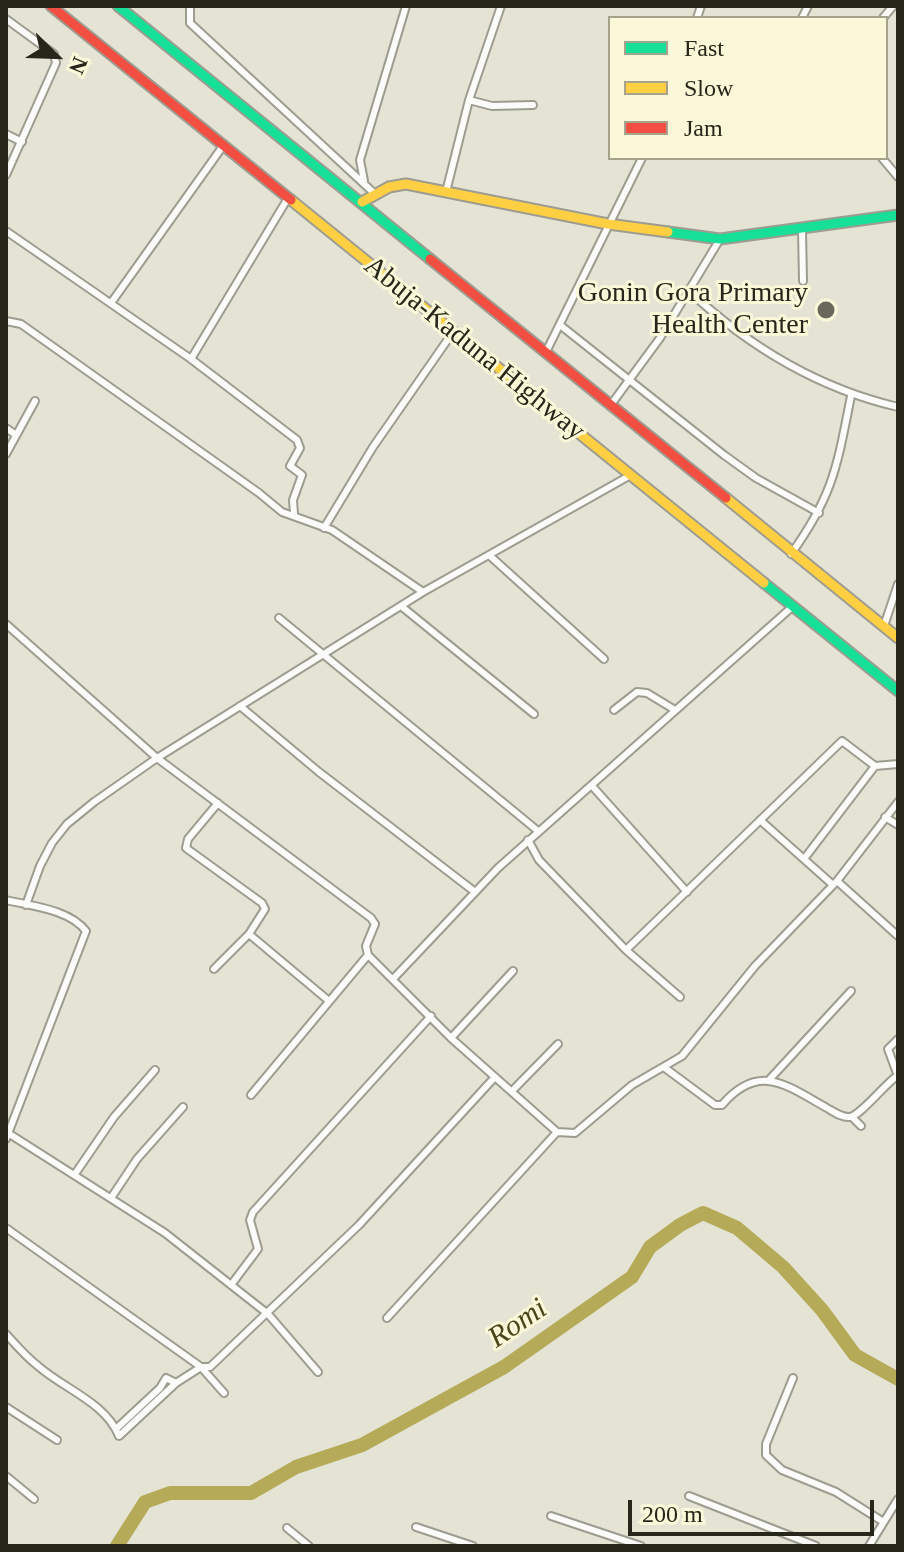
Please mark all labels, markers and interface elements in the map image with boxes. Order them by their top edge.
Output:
north arrow [16,16,96,96]
legend [608,16,888,160]
text: Fast [684,35,724,61]
text: N [64,53,93,78]
text: Slow [684,75,733,101]
text: Jam [684,115,723,141]
street label: Abuja-Kaduna Highway [357,250,591,448]
place label: Gonin Gora Primary Health Center [578,277,808,343]
marker: Gonin Gora Primary Health Center [815,299,837,321]
water label: Romi [482,1291,554,1357]
scale bar [632,1484,878,1534]
text: 200 m [642,1501,703,1527]

